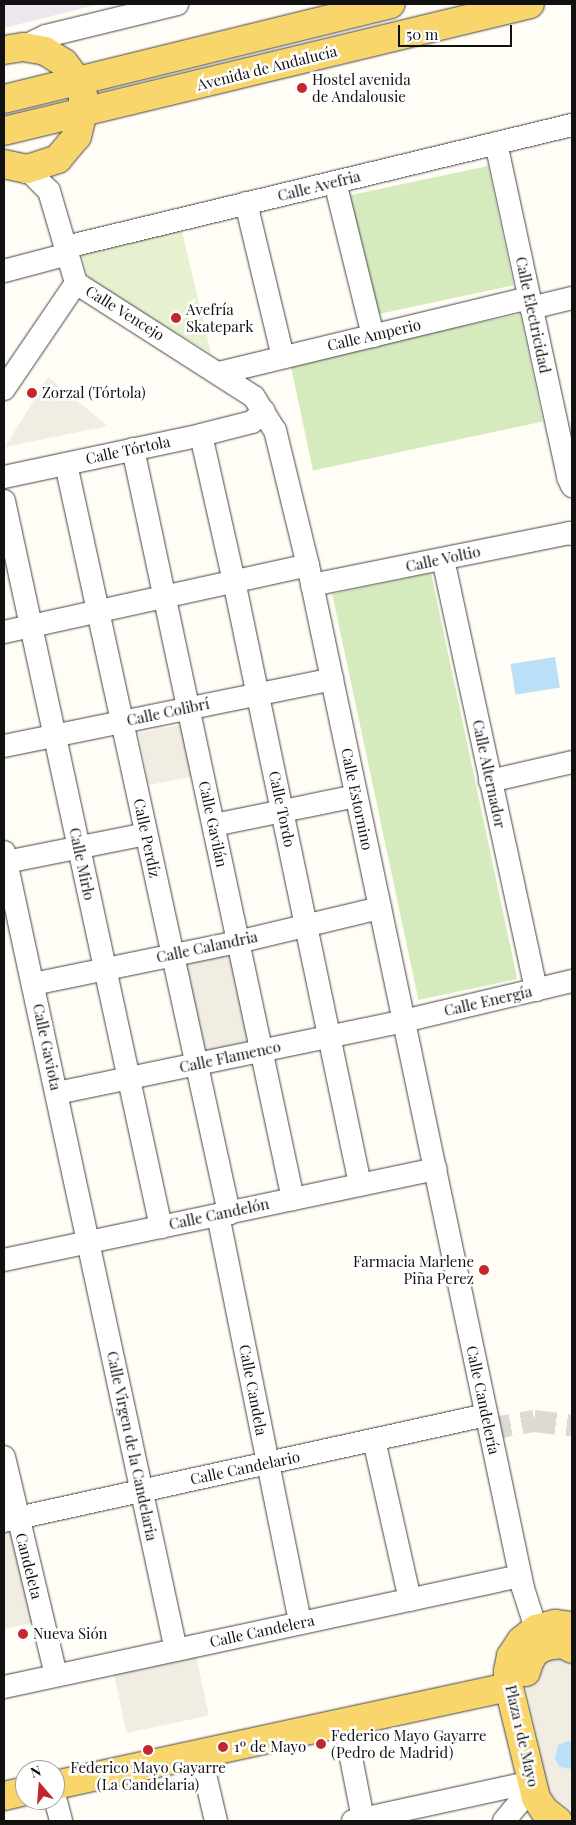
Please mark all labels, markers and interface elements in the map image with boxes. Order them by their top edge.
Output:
scale bar [401,15,515,47]
text: 50 m [406,24,438,44]
street label: Avenida de Andalucía [195,42,339,94]
place label: Hostel avenida de Andalousie [312,70,411,105]
marker: Hostel avenida de Andalousie [296,82,308,94]
street label: Calle Avefria [275,167,363,205]
street label: Calle Electricidad [512,255,554,375]
street label: Calle Vencejo [82,282,168,344]
place label: Avefría Skatepark [186,300,253,335]
marker: Avefría Skatepark [170,312,182,324]
street label: Calle Amperio [325,315,423,355]
place label: Zorzal (Tórtola) [42,384,146,402]
marker: Zorzal (Tórtola) [26,387,38,399]
street label: Calle Tórtola [84,432,172,468]
street label: Calle Voltio [404,542,482,576]
street label: Calle Colibrí [125,694,211,730]
street label: Calle Alternador [469,718,509,830]
street label: Calle Estornino [337,746,377,852]
street label: Calle Tordo [265,769,299,849]
street label: Calle Gavilán [195,779,231,869]
street label: Calle Perdíz [130,797,164,879]
street label: Calle Mirlo [66,826,98,902]
street label: Calle Calandria [155,927,259,967]
street label: Calle Energía [442,982,534,1020]
street label: Calle Gaviota [29,1002,65,1092]
street label: Calle Flamenco [178,1037,282,1077]
street label: Calle Candelón [167,1195,271,1233]
place label: Farmacia Marlene Piña Perez [353,1252,474,1287]
marker: Farmacia Marlene Piña Perez [478,1264,490,1276]
street label: Calle Candela [235,1343,271,1437]
street label: Calle Candelería [463,1344,503,1456]
street label: Calle Virgen de la Candelaria [103,1349,161,1543]
street label: Calle Candelario [189,1448,301,1488]
street label: Candeleta [12,1531,46,1601]
street label: Calle Candelera [208,1611,316,1651]
place label: Nueva Sión [33,1625,108,1643]
marker: Nueva Sión [17,1628,29,1640]
street label: Plaza 1 de Mayo [502,1683,542,1789]
place label: Federico Mayo Gayarre (Pedro de Madrid) [331,1726,487,1761]
place label: 1º de Mayo [234,1738,306,1756]
marker: Federico Mayo Gayarre (Pedro de Madrid) [315,1738,327,1750]
marker: 1º de Mayo [216,1740,230,1754]
marker: Federico Mayo Gayarre (La Candelaria) [142,1744,154,1756]
place label: Federico Mayo Gayarre (La Candelaria) [70,1758,226,1793]
north arrow [15,1760,65,1810]
text: N [28,1761,43,1782]

